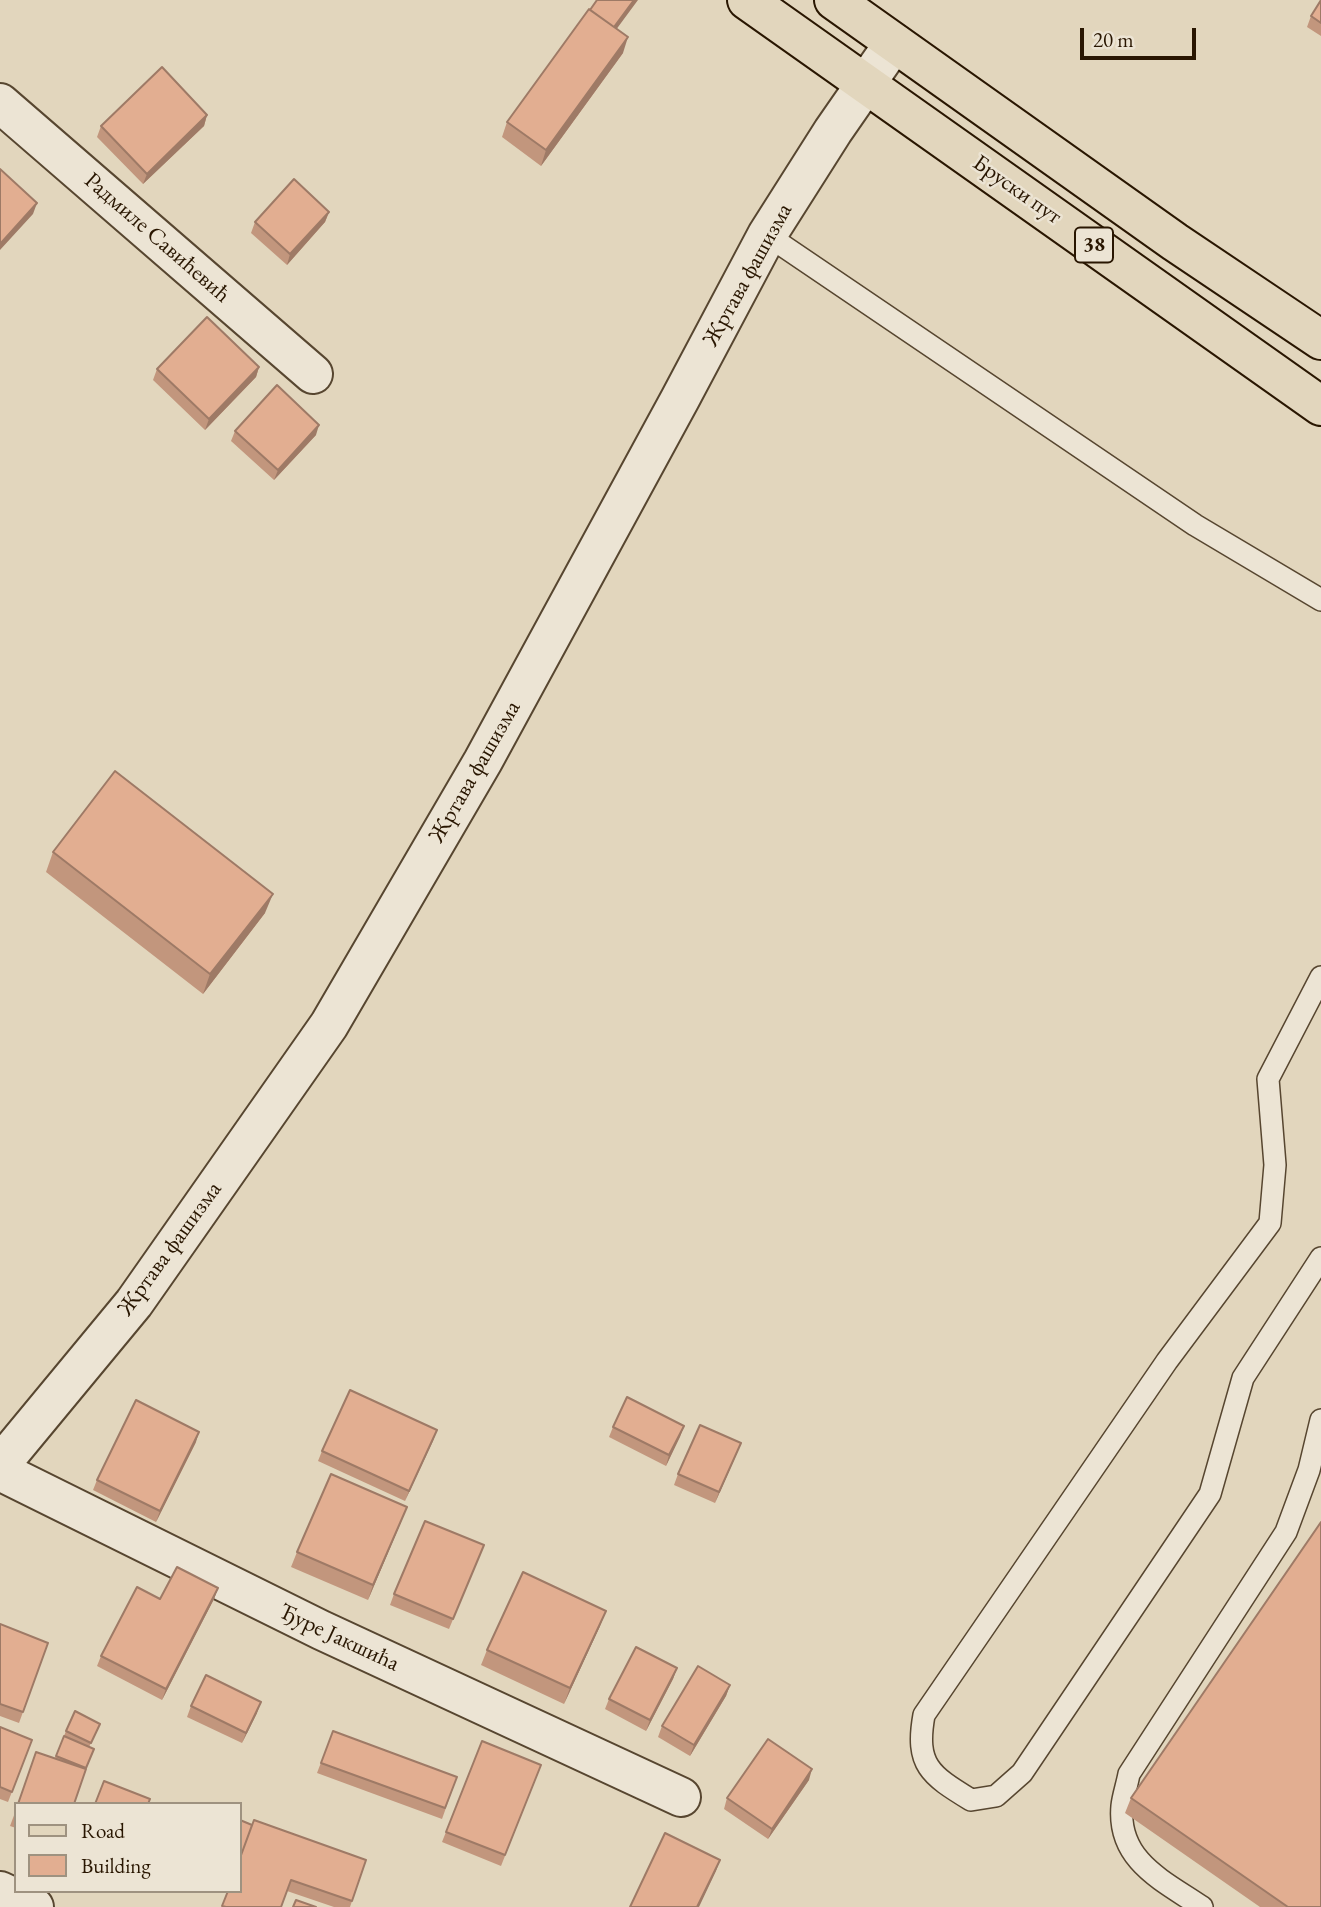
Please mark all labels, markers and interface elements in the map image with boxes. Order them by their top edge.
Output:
scale bar [1083,14,1198,58]
text: 20 m [1093,26,1134,53]
street label: Бруски пут [967,149,1067,231]
street label: Радмиле Савићевић [78,167,236,309]
street label: Жртава фашизма [697,199,799,351]
road number: 38 [1075,228,1113,262]
street label: Жртава фашизма [423,696,527,848]
street label: Жртава фашизма [112,1176,228,1322]
street label: Ђуре Јакшића [274,1598,404,1678]
legend [14,1802,242,1893]
text: Road [81,1817,125,1844]
text: Building [81,1852,151,1879]

